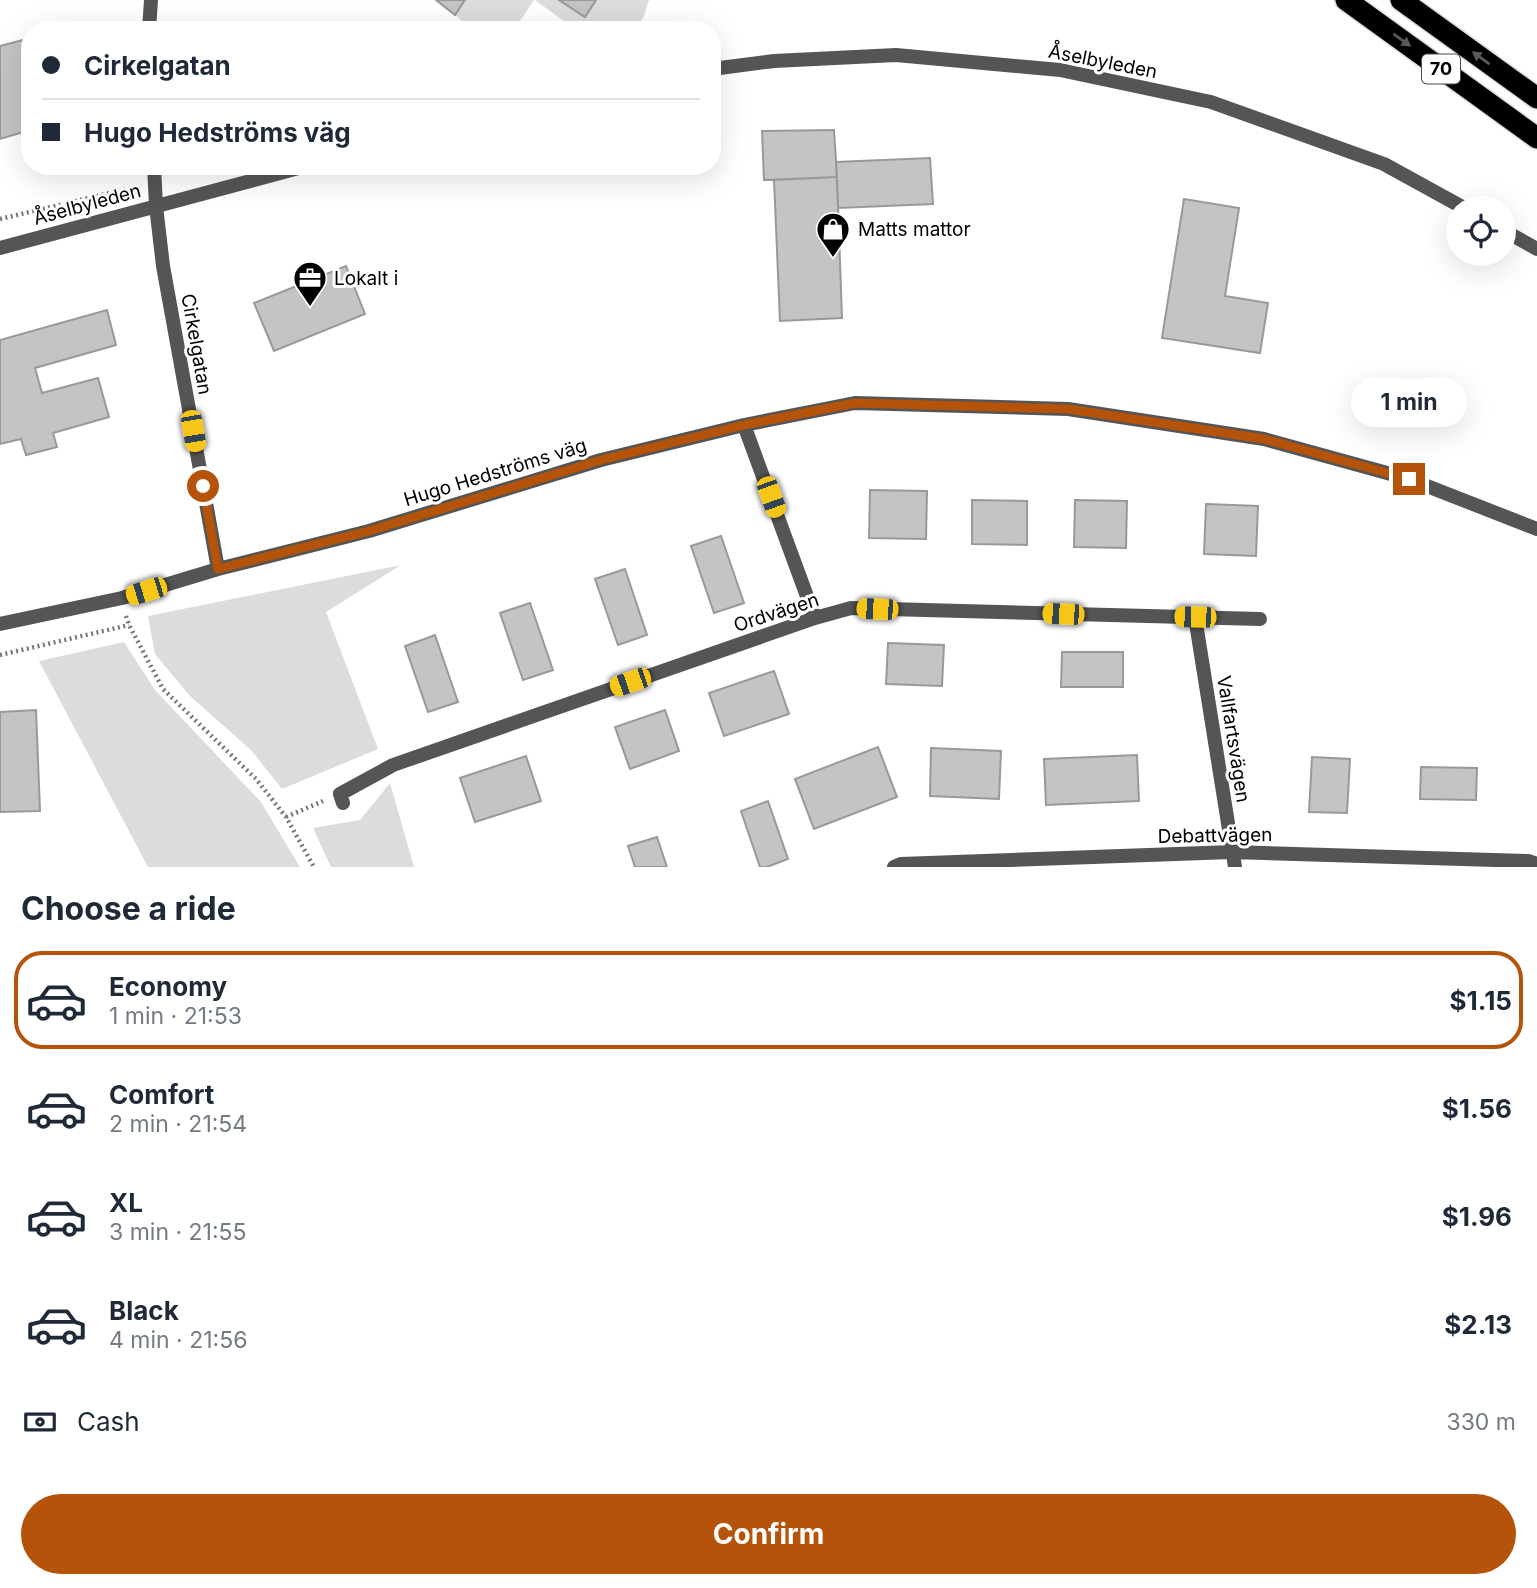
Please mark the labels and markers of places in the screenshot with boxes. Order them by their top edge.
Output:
shop icon: Matts mattor [814,210,852,259]
place label: Matts mattor [858,218,971,241]
office icon: Lokalt i [291,259,329,308]
place label: Lokalt i [334,267,398,290]

